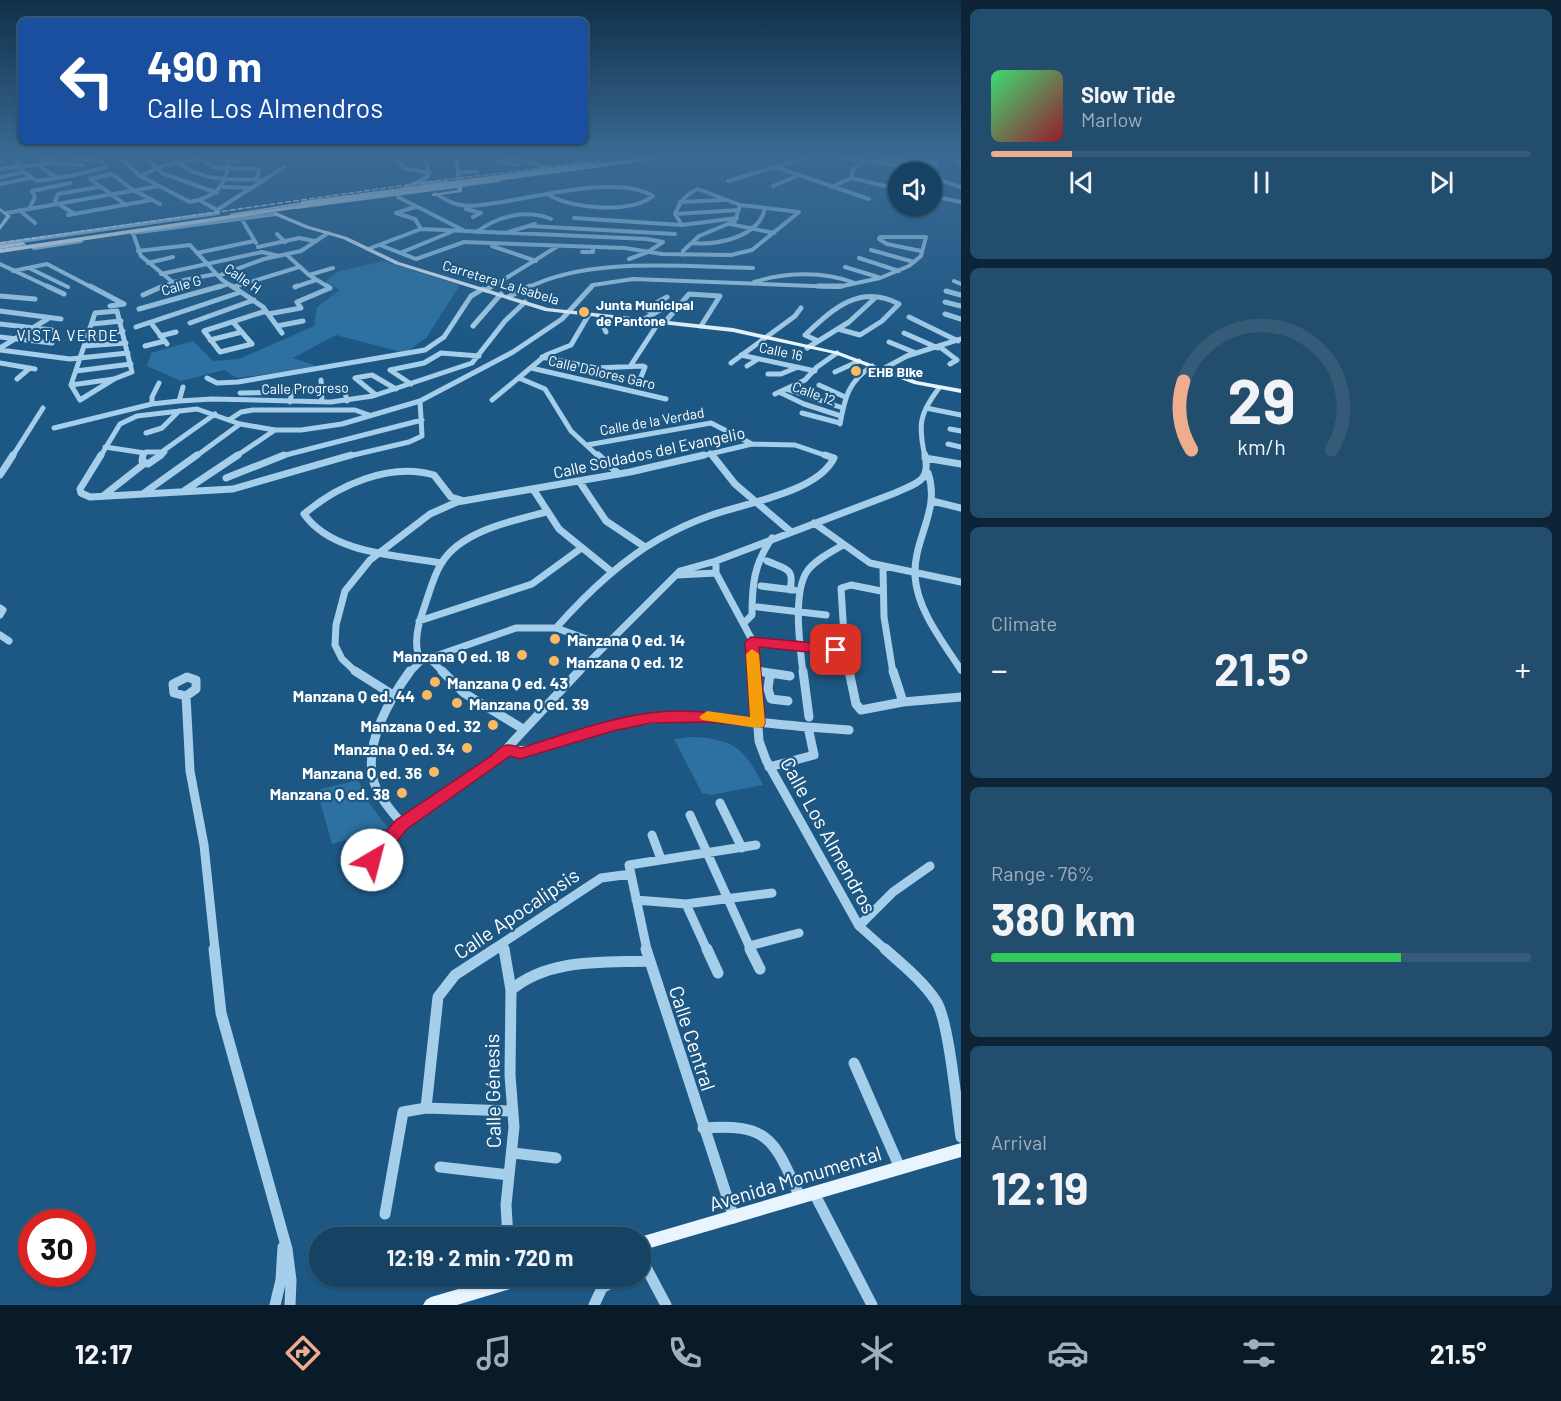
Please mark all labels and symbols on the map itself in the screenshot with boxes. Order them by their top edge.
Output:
street label: Carretera La Isabela [441,256,561,308]
street label: Calle H [221,259,265,297]
street label: Calle G [159,271,203,299]
place label: Junta Municipal de Pantone [596,296,694,329]
marker: Junta Municipal de Pantone [577,305,591,319]
district label: VISTA VERDE [17,326,119,344]
street label: Calle 16 [758,338,804,364]
street label: Calle Dolores Garo [547,351,657,393]
place label: EHB Bike [868,363,924,380]
marker: EHB Bike [849,364,863,378]
street label: Calle 12 [790,377,838,409]
street label: Calle Progreso [261,379,349,397]
street label: Calle de la Verdad [598,403,706,439]
street label: Calle Soldados del Evangelio [551,422,747,482]
pin [810,624,861,675]
place label: Manzana Q ed. 14 [567,630,685,649]
marker: Manzana Q ed. 14 [548,632,562,646]
place label: Manzana Q ed. 18 [393,646,510,665]
marker: Manzana Q ed. 18 [515,648,529,662]
place label: Manzana Q ed. 12 [566,652,684,671]
marker: Manzana Q ed. 12 [547,654,561,668]
place label: Manzana Q ed. 43 [447,673,568,692]
marker: Manzana Q ed. 43 [428,675,442,689]
place label: Manzana Q ed. 44 [293,686,415,705]
marker: Manzana Q ed. 44 [420,688,434,702]
place label: Manzana Q ed. 39 [469,694,589,713]
marker: Manzana Q ed. 39 [450,696,464,710]
place label: Manzana Q ed. 32 [361,716,481,735]
marker: Manzana Q ed. 32 [486,718,500,732]
place label: Manzana Q ed. 34 [334,739,455,758]
marker: Manzana Q ed. 34 [460,741,474,755]
street label: Calle Los Almendros [776,753,882,917]
place label: Manzana Q ed. 36 [302,763,422,782]
marker: Manzana Q ed. 36 [427,765,441,779]
place label: Manzana Q ed. 38 [270,784,390,803]
marker: Manzana Q ed. 38 [395,786,409,800]
position arrow [340,828,404,892]
street label: Calle Apocalipsis [449,862,583,964]
street label: Calle Central [665,982,721,1094]
street label: Calle Génesis [479,1034,505,1148]
street label: Avenida Monumental [706,1140,884,1216]
speed limit sign: 30 [18,1209,96,1287]

